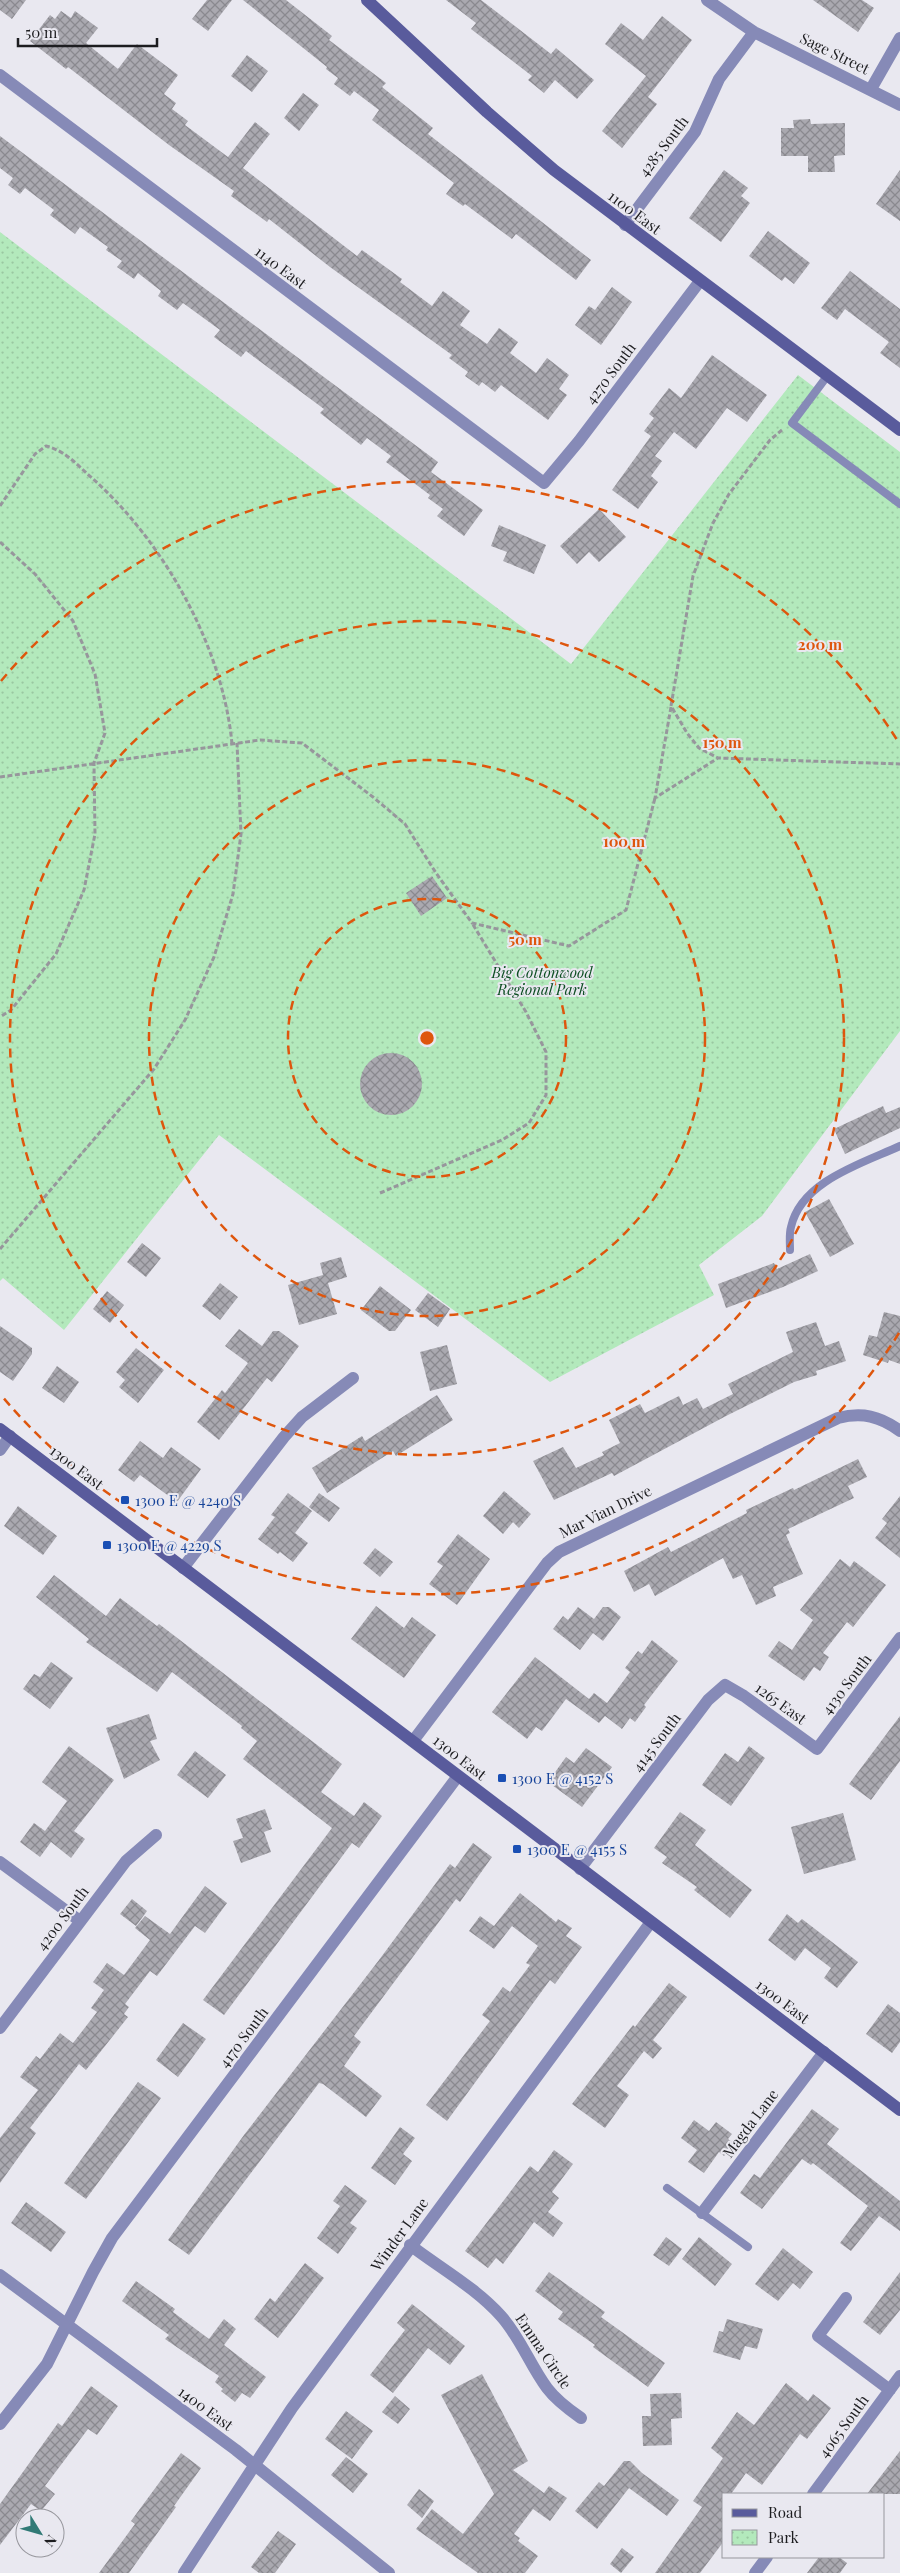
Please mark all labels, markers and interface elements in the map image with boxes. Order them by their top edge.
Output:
scale bar [18,15,156,47]
text: 50 m [25,22,58,42]
street label: Sage Street [797,28,874,79]
street label: 4285 South [634,111,693,180]
street label: 1100 East [604,186,666,239]
street label: 1140 East [251,241,311,293]
street label: 4270 South [580,338,640,408]
text: 200 m [798,634,843,654]
text: 150 m [702,732,742,752]
text: 100 m [603,831,646,851]
text: 50 m [508,929,542,949]
park label: Big Cottonwood Regional Park [490,962,593,999]
centre of rings [418,1029,436,1047]
street label: 1300 East [46,1440,108,1494]
street label: Mar Vian Drive [556,1480,654,1542]
place label: 1300 E @ 4240 S [135,1490,241,1510]
marker: 1300 E @ 4240 S [119,1494,131,1506]
place label: 1300 E @ 4229 S [117,1535,222,1555]
marker: 1300 E @ 4229 S [101,1539,113,1551]
street label: 4130 South [817,1649,876,1719]
street label: 1265 East [751,1678,811,1729]
street label: 4145 South [627,1708,685,1776]
street label: 1300 East [429,1730,491,1785]
place label: 1300 E @ 4152 S [512,1768,613,1788]
marker: 1300 E @ 4152 S [496,1772,508,1784]
place label: 1300 E @ 4155 S [527,1839,627,1859]
marker: 1300 E @ 4155 S [511,1843,523,1855]
street label: 4200 South [31,1882,93,1954]
street label: 1300 East [752,1974,814,2028]
street label: 4170 South [214,2003,272,2071]
street label: Magda Lane [718,2085,782,2161]
street label: Winder Lane [365,2193,432,2275]
street label: Emma Circle [511,2309,577,2393]
street label: 1400 East [175,2381,238,2435]
street label: 4065 South [813,2390,873,2461]
legend [722,2493,885,2558]
text: Road [768,2502,802,2522]
north arrow [15,2508,65,2558]
text: Park [768,2527,800,2547]
text: N [40,2531,61,2551]

